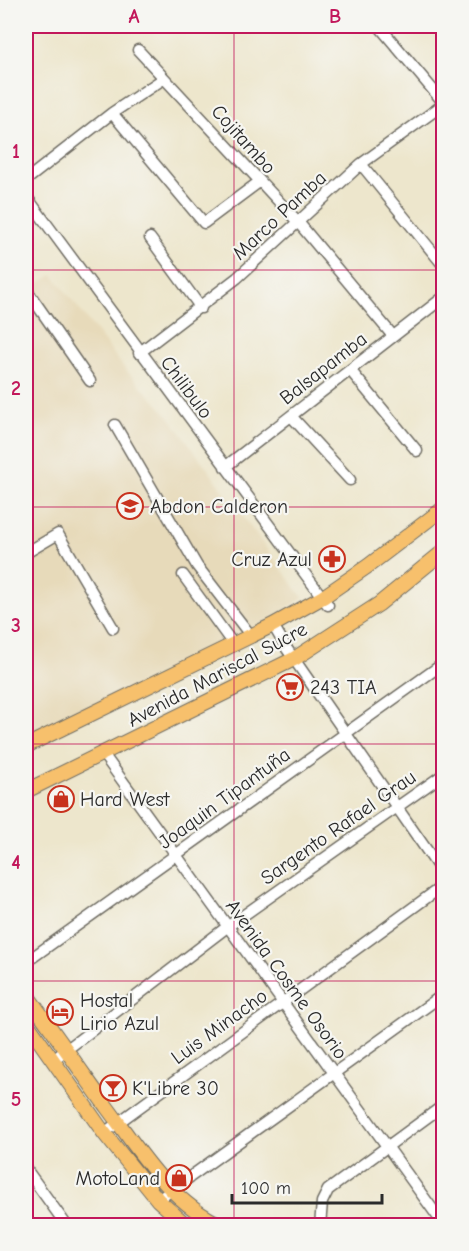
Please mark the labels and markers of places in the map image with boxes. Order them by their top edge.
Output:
school or university icon: Abdon Calderon [115,491,145,521]
place label: Abdon Calderon [150,495,288,518]
pharmacy icon: Cruz Azul [317,544,347,574]
place label: Cruz Azul [231,548,312,571]
supermarket icon: 243 TIA [275,672,305,702]
place label: 243 TIA [310,676,377,699]
shop icon: Hard West [46,784,76,814]
place label: Hard West [80,788,171,811]
place label: Hostal Lirio Azul [80,989,159,1035]
hotel icon: Hostal Lirio Azul [45,997,75,1027]
bar icon: K'Libre 30 [98,1073,128,1103]
place label: K'Libre 30 [132,1077,219,1100]
shop icon: MotoLand [164,1163,194,1193]
place label: MotoLand [75,1167,160,1190]

